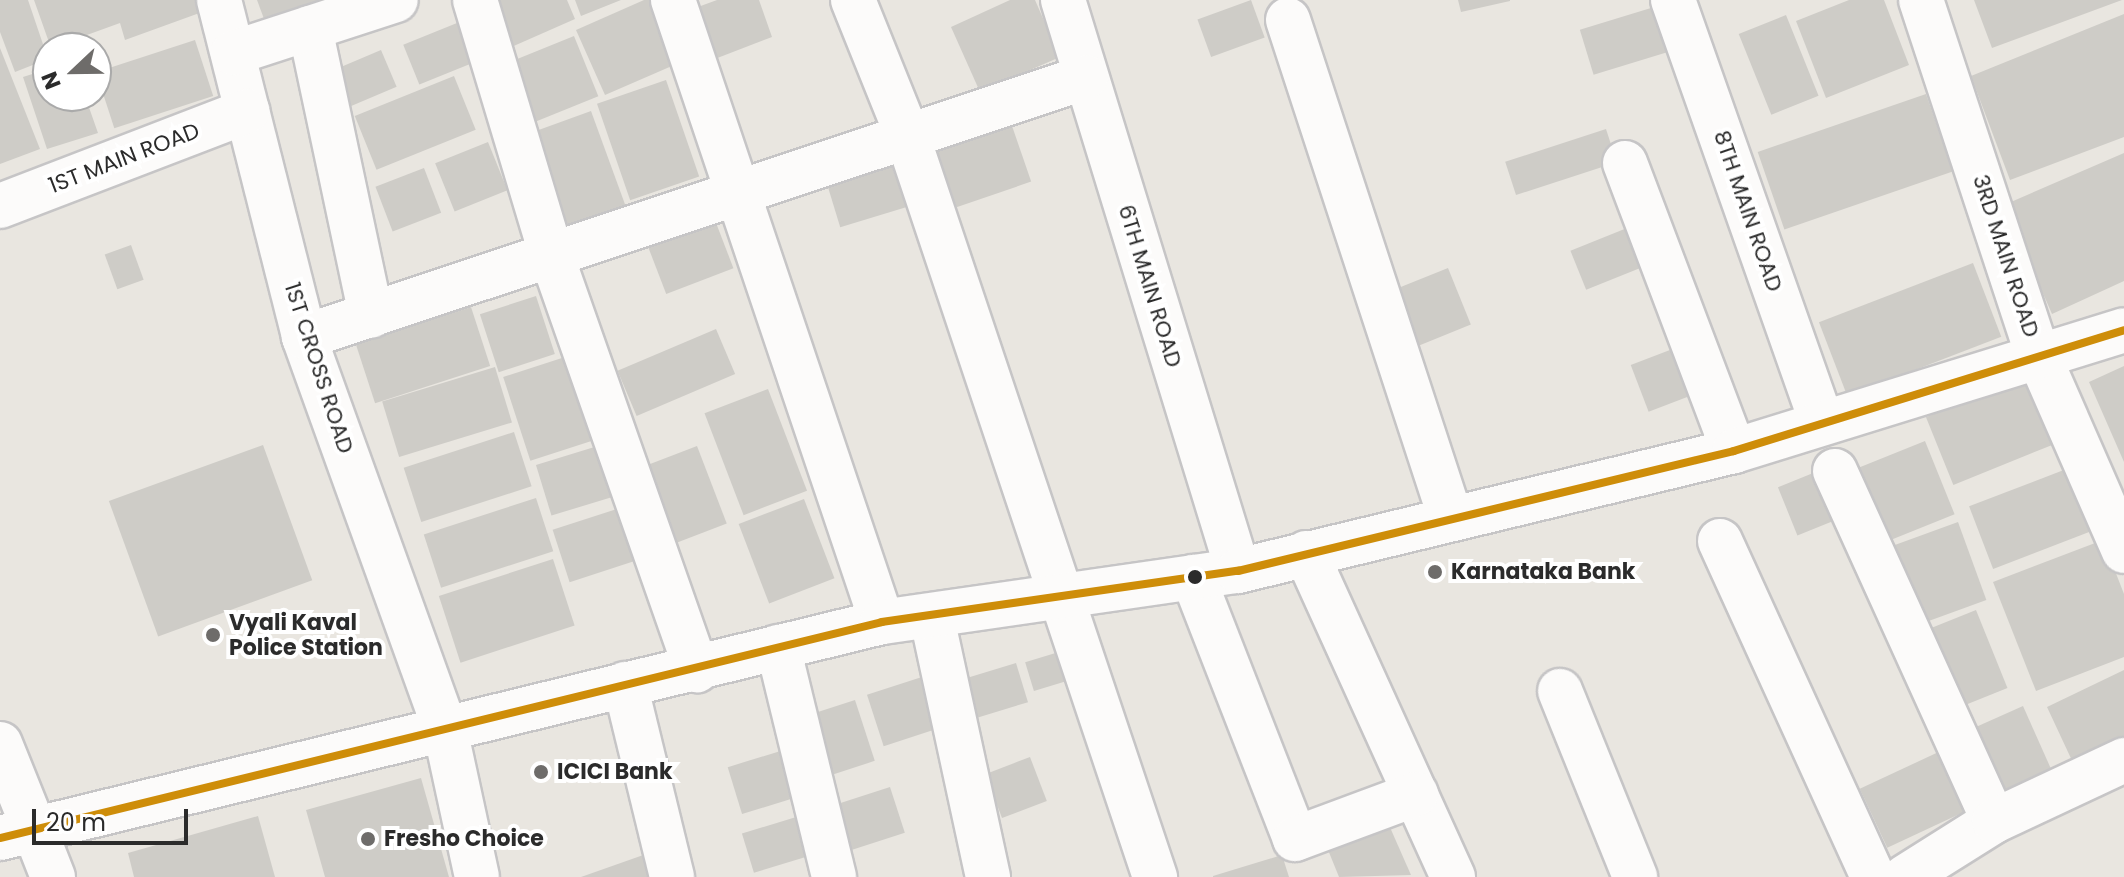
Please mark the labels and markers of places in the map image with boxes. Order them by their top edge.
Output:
place label: Karnataka Bank [1451,559,1635,585]
marker: Karnataka Bank [1426,563,1444,581]
unlabelled marker [1187,569,1203,585]
place label: Vyali Kaval Police Station [229,609,383,660]
marker: Vyali Kaval Police Station [204,626,222,644]
place label: ICICI Bank [557,759,673,785]
marker: ICICI Bank [532,763,550,781]
place label: Fresho Choice [384,826,544,852]
marker: Fresho Choice [359,830,377,848]

